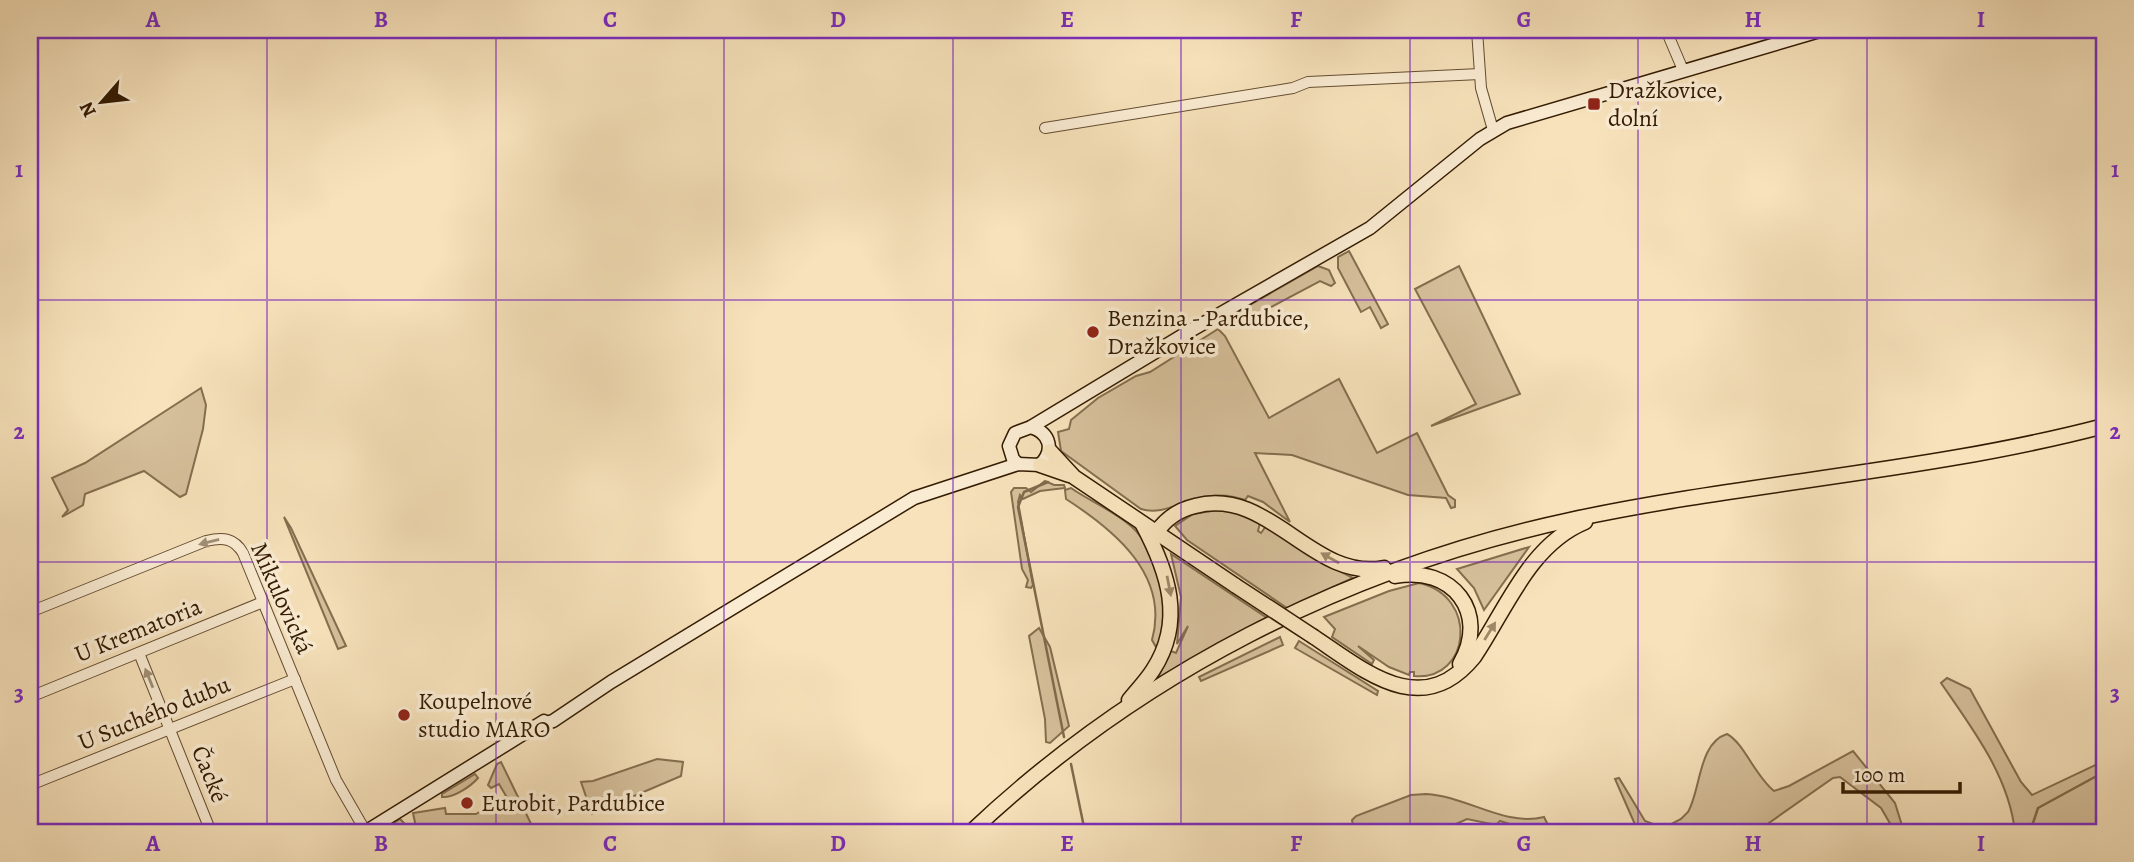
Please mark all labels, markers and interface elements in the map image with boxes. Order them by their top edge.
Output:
text: A [145,4,161,35]
text: B [374,4,388,35]
text: C [603,4,617,35]
text: D [830,4,846,35]
text: E [1060,4,1074,35]
text: F [1290,4,1303,35]
text: G [1516,4,1532,35]
text: H [1744,4,1762,35]
text: I [1977,4,1985,35]
north arrow [66,66,136,136]
place label: Dražkovice, dolní [1608,74,1723,134]
marker: Dražkovice, dolní [1586,96,1602,112]
text: N [73,97,103,122]
text: 1 [15,154,23,185]
text: 1 [2111,154,2119,185]
place label: Benzina - Pardubice, Dražkovice [1107,302,1309,362]
marker: Benzina - Pardubice, Dražkovice [1085,324,1101,340]
text: 2 [13,416,25,447]
text: 2 [2109,416,2121,447]
one-way arrow [198,537,220,548]
street label: Mikulovická [243,537,321,660]
one-way arrow [1320,552,1340,564]
one-way arrow [1164,575,1175,597]
street label: U Krematoria [70,590,207,670]
one-way arrow [1484,621,1497,641]
one-way arrow [144,667,155,688]
street label: U Suchého dubu [73,668,235,758]
text: 3 [14,678,24,709]
text: 3 [2110,678,2120,709]
place label: Koupelnové studio MARO [418,685,550,745]
marker: Koupelnové studio MARO [396,707,412,723]
street label: Čacké [184,741,236,807]
scale bar [1843,750,1961,794]
text: 100 m [1854,761,1905,789]
place label: Eurobit, Pardubice [481,787,665,819]
marker: Eurobit, Pardubice [459,795,475,811]
text: A [145,828,161,859]
text: B [374,828,388,859]
text: C [603,828,617,859]
text: D [830,828,846,859]
text: E [1060,828,1074,859]
text: F [1290,828,1303,859]
text: G [1516,828,1532,859]
text: H [1744,828,1762,859]
text: I [1977,828,1985,859]

